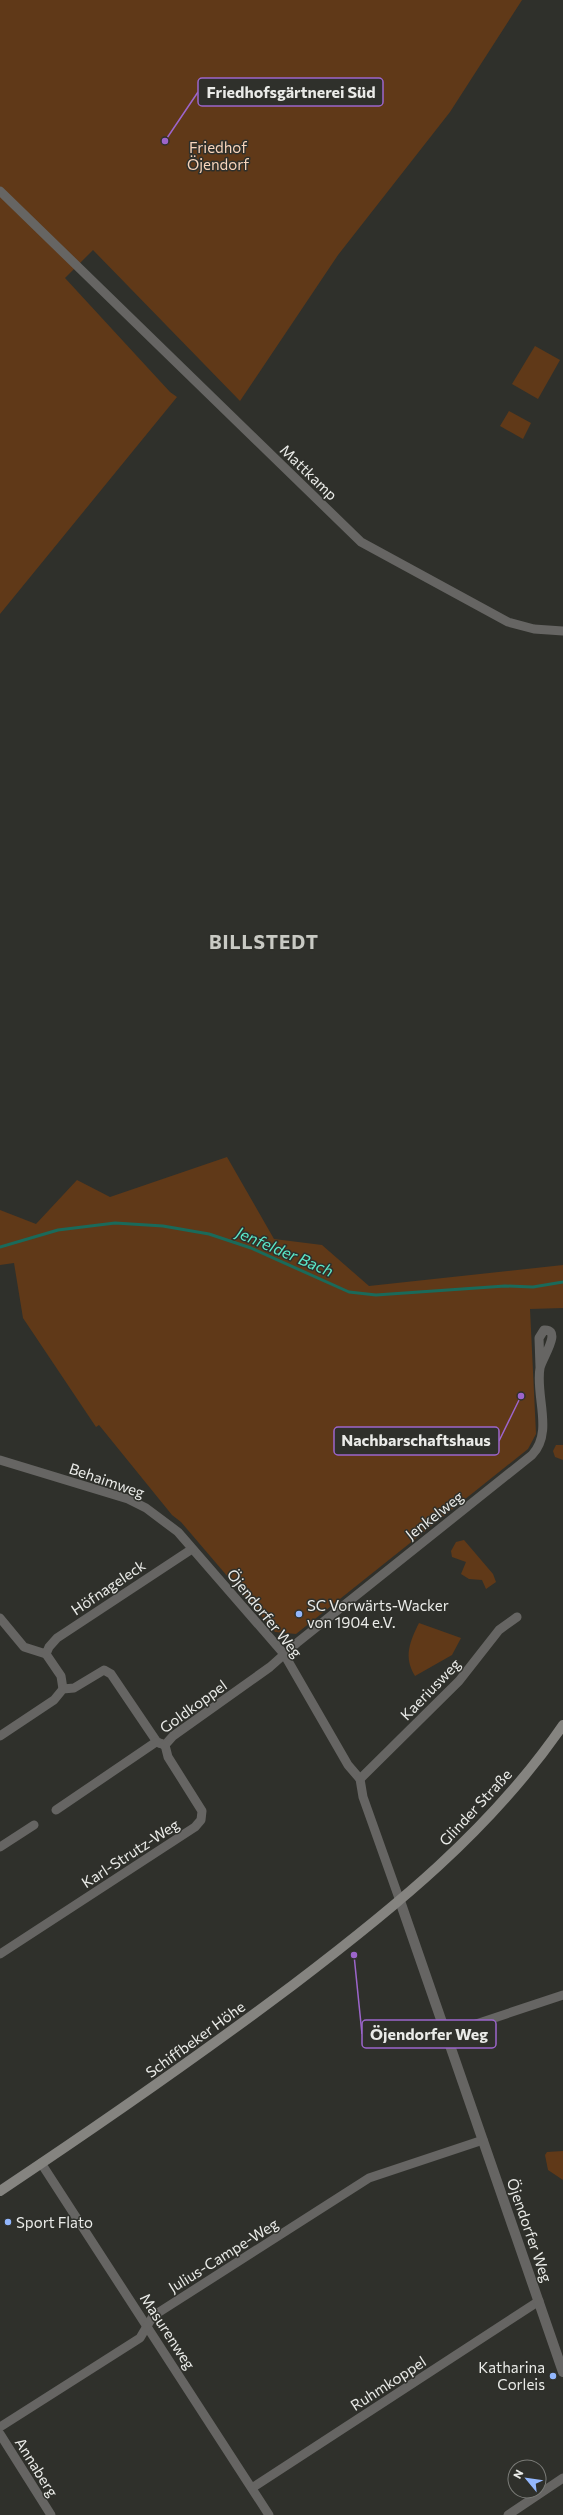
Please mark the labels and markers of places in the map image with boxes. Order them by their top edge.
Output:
callout: Friedhofsgärtnerei Süd [198,78,383,106]
callout: Nachbarschaftshaus [334,1427,499,1455]
place label: SC Vorwärts-Wacker von 1904 e.V. [307,1596,449,1631]
marker: SC Vorwärts-Wacker von 1904 e.V. [294,1609,304,1619]
callout: Öjendorfer Weg [362,2020,496,2048]
place label: Sport Flato [16,2213,93,2231]
marker: Sport Flato [3,2217,13,2227]
place label: Katharina Corleis [478,2358,545,2393]
marker: Katharina Corleis [548,2371,558,2381]

